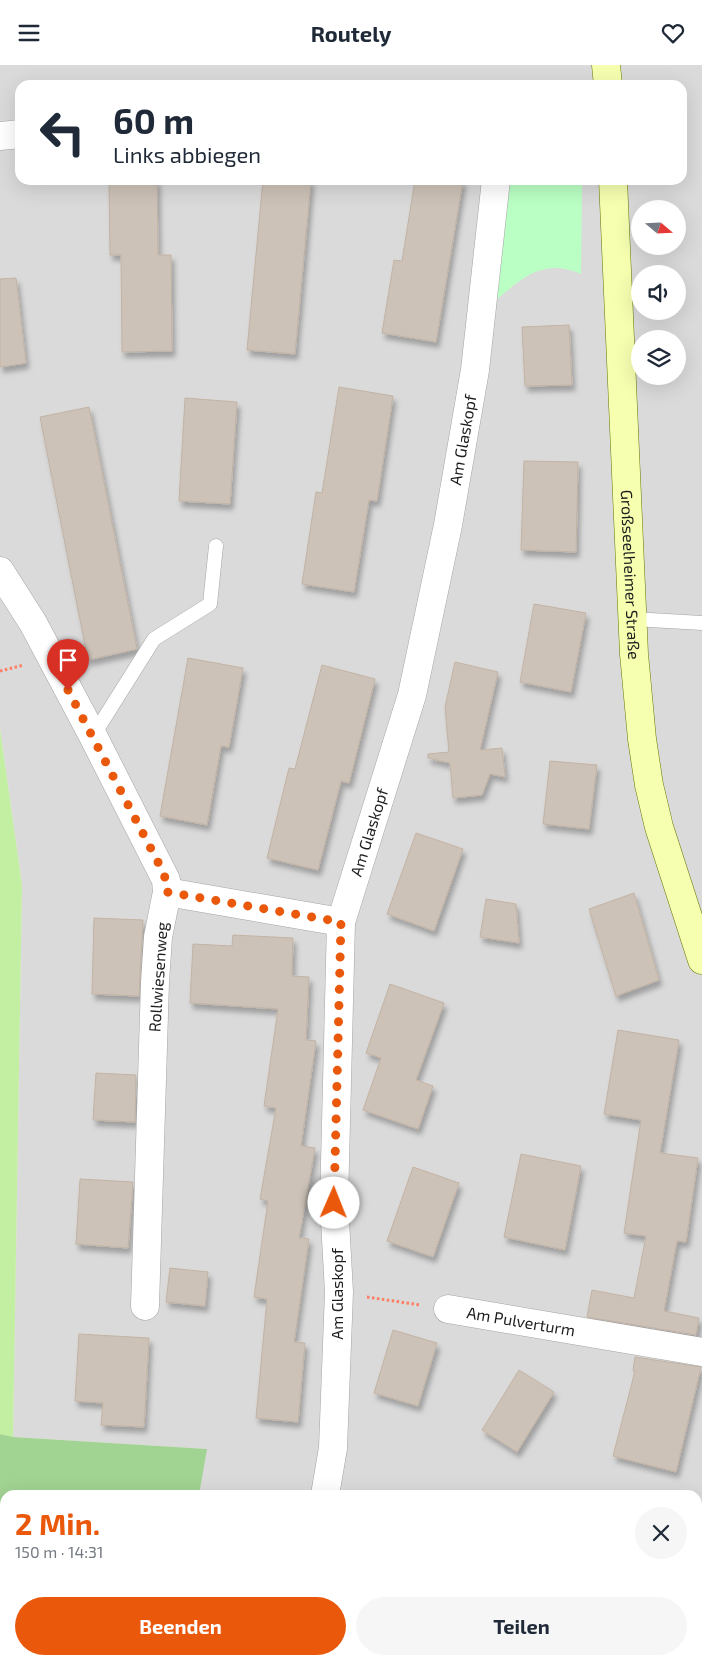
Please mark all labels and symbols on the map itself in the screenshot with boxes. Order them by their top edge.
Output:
north arrow [631,200,686,255]
street label: Am Glaskopf [445,392,480,487]
street label: Großseelheimer Straße [618,489,644,660]
pin [47,639,89,690]
street label: Am Glaskopf [346,785,392,879]
street label: Rollwiesenweg [144,921,171,1033]
position arrow [307,1176,359,1228]
street label: Am Glaskopf [327,1247,346,1340]
street label: Am Pulverturm [465,1302,577,1339]

